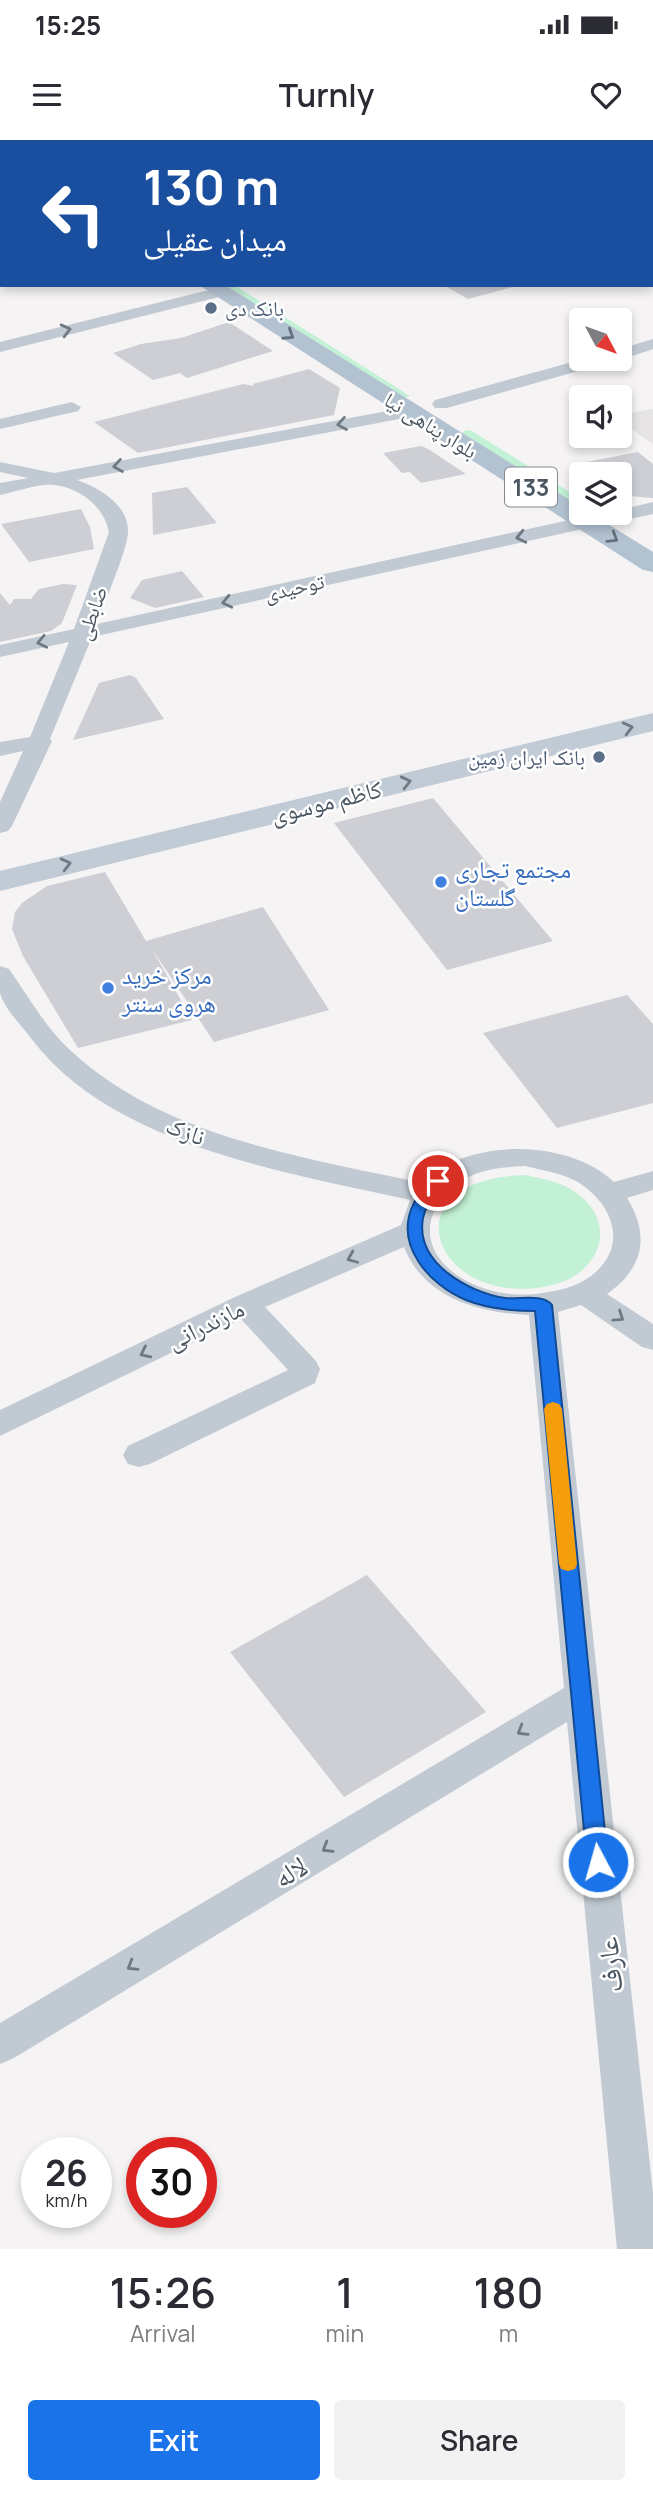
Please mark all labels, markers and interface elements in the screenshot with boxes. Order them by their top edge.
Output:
text: 15:25 [35,7,101,43]
text: Turnly [279,73,374,117]
icon: menu [28,76,66,114]
icon: heart [587,76,625,114]
text: 130 m [143,153,279,220]
icon: left [28,168,119,259]
text: میدان عقیلی [143,217,287,261]
place label: بانک دی [225,294,284,322]
marker: بانک دی [203,300,219,316]
north arrow [569,308,632,371]
map controls [569,308,632,525]
one-way arrow [60,324,72,338]
one-way arrow [281,327,294,340]
street label: بلوار پناهی نیا [379,385,483,465]
button: sound [569,385,632,448]
one-way arrow [336,416,348,431]
one-way arrow [112,458,124,473]
button: layers [569,462,632,525]
road number: 133 [505,468,557,506]
one-way arrow [515,528,527,543]
one-way arrow [605,530,618,543]
street label: توحیدی [261,567,327,607]
street label: ضابطی [69,582,113,644]
one-way arrow [221,594,233,608]
one-way arrow [36,634,48,649]
one-way arrow [621,722,633,737]
place label: بانک ایران زمین [468,743,585,771]
marker: بانک ایران زمین [591,749,607,765]
street label: کاظم موسوی [267,771,385,832]
one-way arrow [400,776,412,790]
place label: مجتمع تجاری گلستان [455,852,571,913]
one-way arrow [60,858,72,872]
marker: مجتمع تجاری گلستان [433,874,449,890]
place label: مرکز خرید هروی سنتر [121,958,216,1019]
marker: مرکز خرید هروی سنتر [100,980,116,996]
street label: نازک [162,1108,210,1152]
pin [408,1151,468,1211]
icon: arrive [419,1162,457,1200]
one-way arrow [346,1250,359,1264]
street label: مازندرانی [161,1291,249,1357]
one-way arrow [612,1308,625,1321]
one-way arrow [140,1345,152,1359]
one-way arrow [517,1723,530,1736]
position arrow [561,1825,635,1899]
one-way arrow [322,1840,335,1853]
street label: لاله [266,1846,314,1896]
street label: عارف [587,1935,631,1995]
one-way arrow [127,1957,140,1970]
speed limit sign: 30 [126,2137,217,2228]
text: 26 [45,2149,88,2197]
text: km/h [46,2188,87,2212]
text: 15:26 [109,2263,216,2321]
text: 1 [336,2263,354,2321]
text: 180 [474,2263,544,2321]
text: Arrival [130,2317,196,2349]
text: min [326,2317,364,2349]
text: m [499,2317,518,2349]
button: Exit [28,2400,320,2480]
button: Share [334,2400,625,2480]

